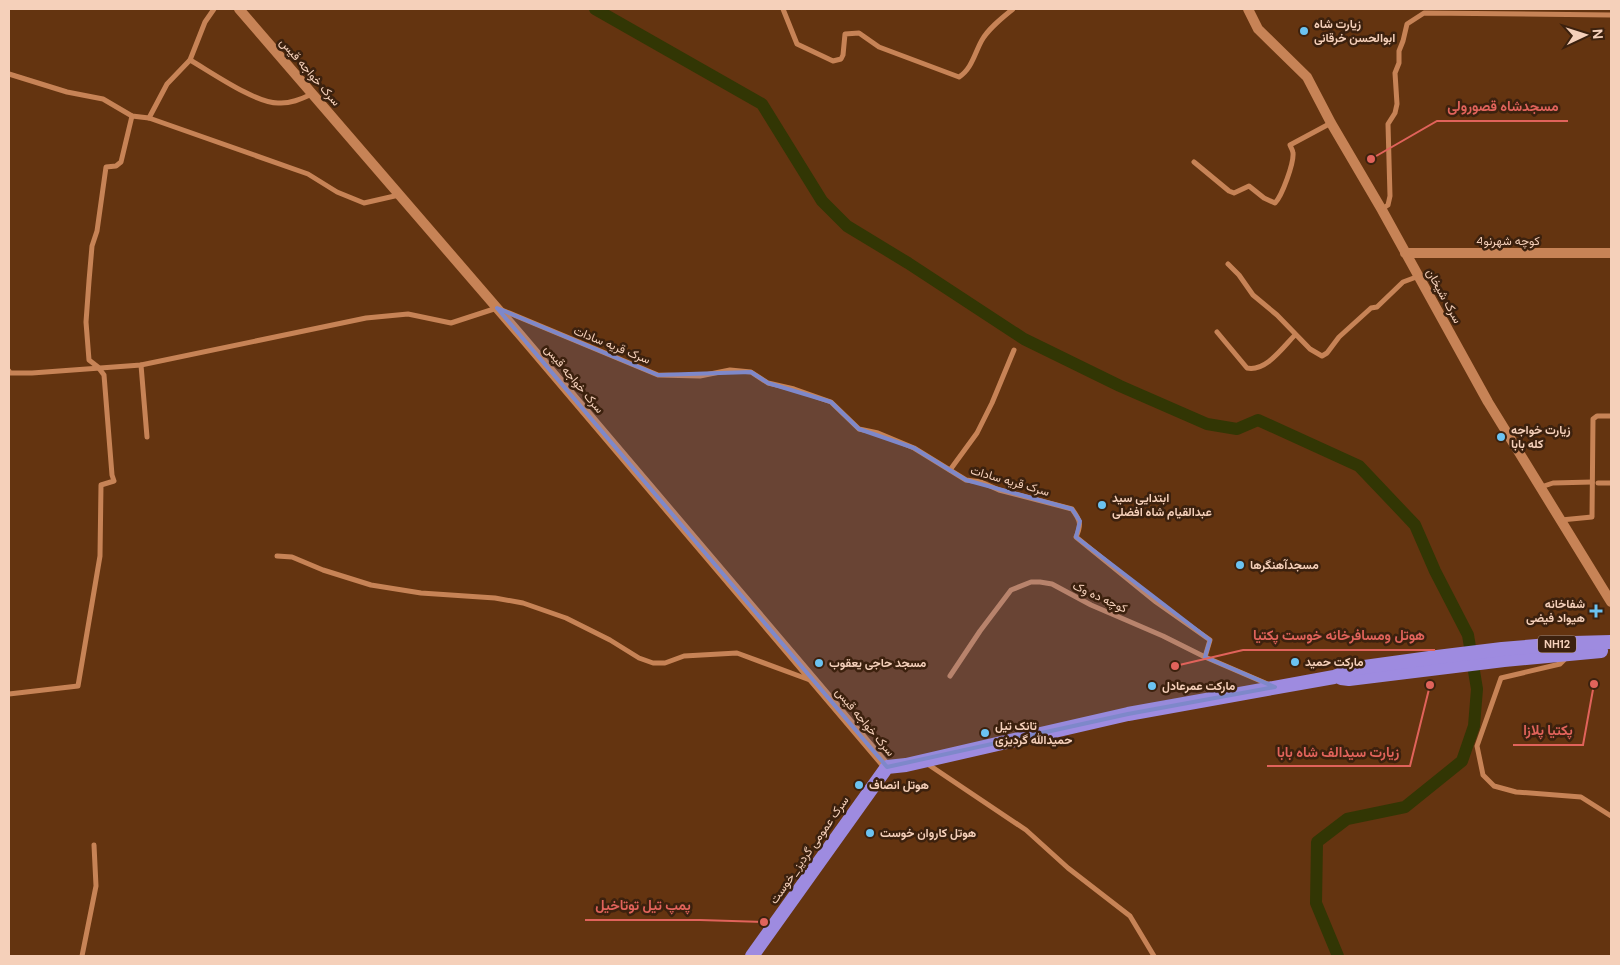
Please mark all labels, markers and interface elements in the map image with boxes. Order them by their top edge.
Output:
north arrow [1560,10,1610,60]
place label: زیارت شاه ابوالحسن خرقانی [1314,16,1395,46]
marker: زیارت شاه ابوالحسن خرقانی [1298,25,1310,37]
text: N [1589,28,1607,40]
street label: سرک خواجه قیس [276,35,344,109]
callout: مسجدشاه قصورولی [1437,92,1568,121]
text: مسجدشاه قصورولی [1447,97,1559,115]
street label: کوچه شهرنو4 [1476,233,1540,249]
street label: سرک شیخان [1422,266,1466,326]
street label: سرک قریه سادات [571,322,653,368]
street label: سرک خواجه قیس [541,341,607,417]
place label: زیارت خواجه کله بابا [1511,422,1571,452]
marker: زیارت خواجه کله بابا [1495,431,1507,443]
street label: سرک قریه سادات [969,462,1051,500]
place label: ابتدایی سید عبدالقیام شاه افضلی [1112,490,1212,520]
marker: ابتدایی سید عبدالقیام شاه افضلی [1096,499,1108,511]
place label: مسجدآهنگرها [1250,557,1319,573]
marker: مسجدآهنگرها [1234,559,1246,571]
street label: کوچه ده وک [1070,577,1130,617]
place label: شفاخانه هیواد فیضی [1526,596,1585,626]
marker: شفاخانه هیواد فیضی [1589,604,1603,618]
callout: هوتل ومسافرخانه خوست پکتیا [1243,621,1435,650]
text: هوتل ومسافرخانه خوست پکتیا [1253,626,1425,645]
road number: NH12 [1538,636,1576,652]
place label: مارکت حمید [1305,654,1364,670]
place label: مسجد حاجی یعقوب [829,655,927,671]
marker: مارکت حمید [1289,656,1301,668]
marker: مسجد حاجی یعقوب [813,657,825,669]
place label: مارکت عمرعادل [1162,678,1236,694]
marker: مارکت عمرعادل [1146,680,1158,692]
street label: سرک خواجه قیس [832,684,898,760]
callout: پکتیا پلازا [1513,716,1583,745]
place label: تانک تیل حمیدالله گردیزی [995,718,1072,748]
text: پکتیا پلازا [1523,721,1573,740]
marker: تانک تیل حمیدالله گردیزی [979,727,991,739]
callout: زیارت سیدالف شاه بابا [1267,737,1410,766]
text: زیارت سیدالف شاه بابا [1277,743,1399,761]
place label: هوتل انصاف [869,777,929,793]
marker: هوتل انصاف [853,779,865,791]
street label: سرک عمومی گردیز_خوست [766,793,852,907]
place label: هوتل کاروان خوست [880,825,976,841]
marker: هوتل کاروان خوست [864,827,876,839]
callout: پمپ تیل توتاخیل [585,891,700,920]
text: پمپ تیل توتاخیل [595,896,691,915]

